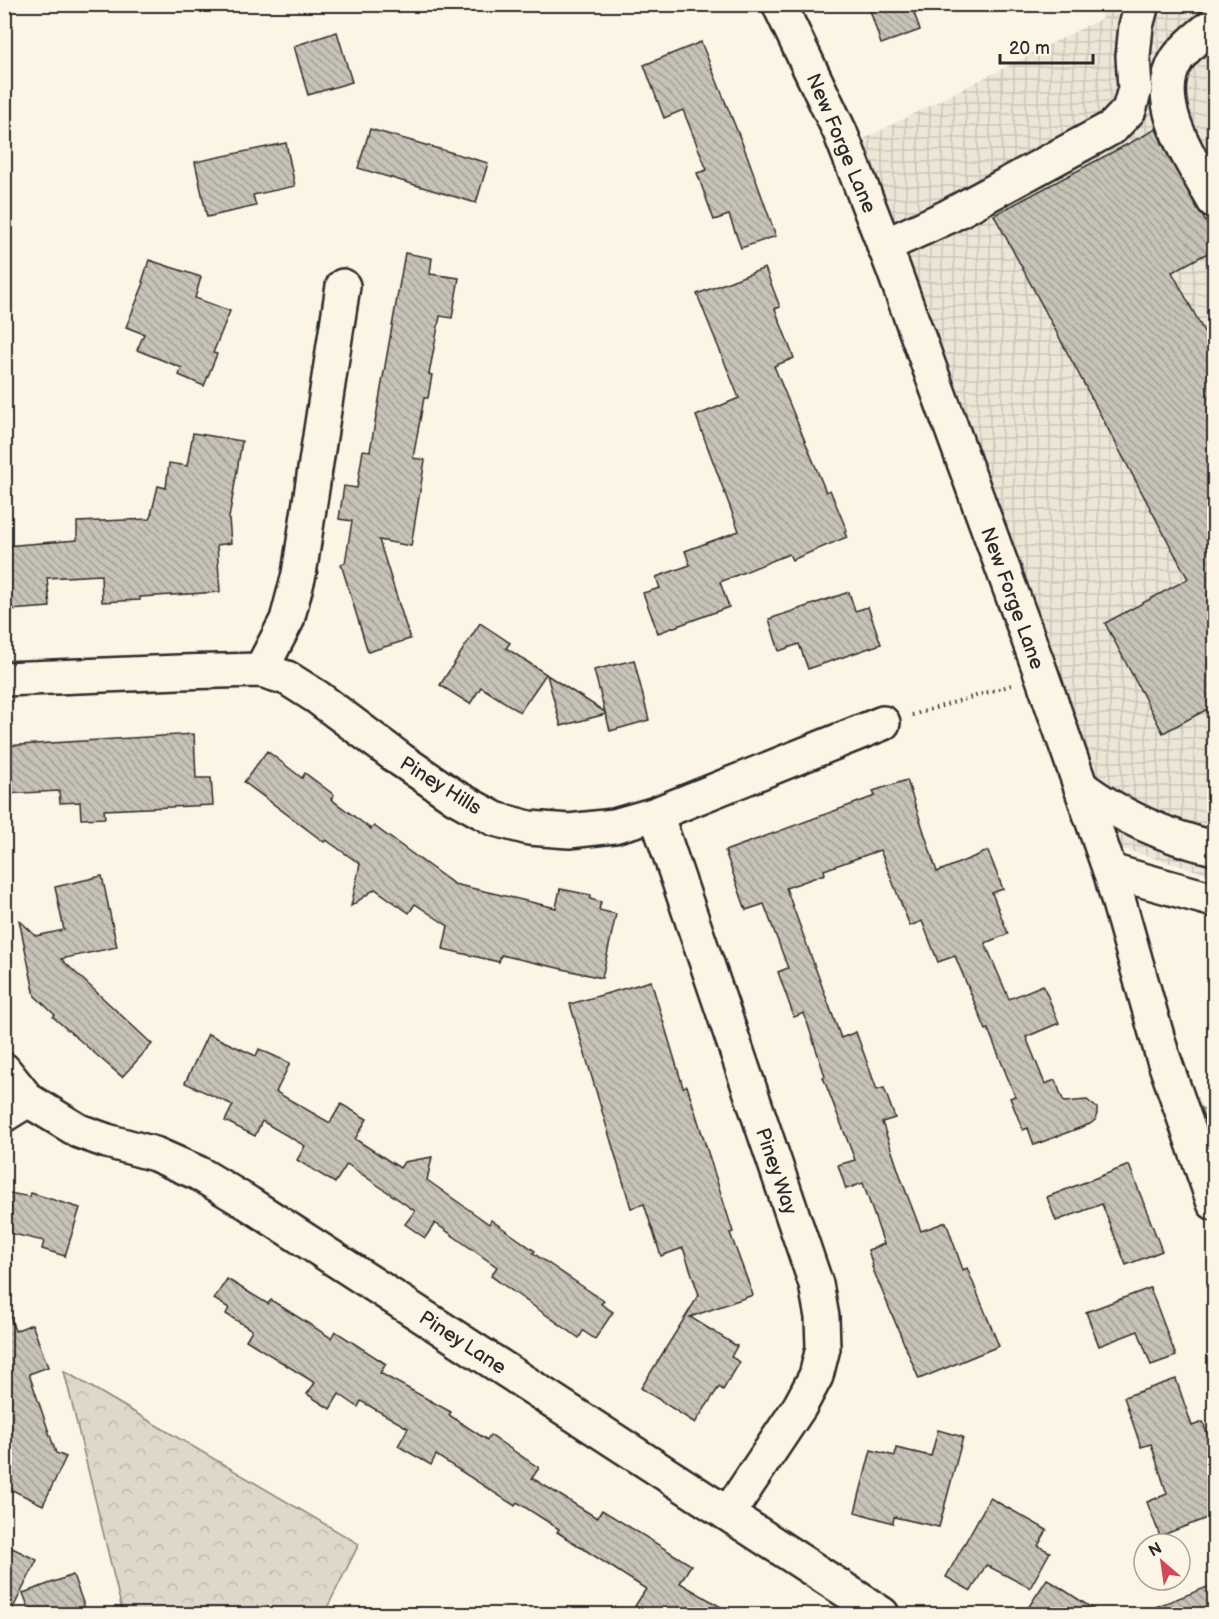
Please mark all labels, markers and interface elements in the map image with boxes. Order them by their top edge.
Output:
scale bar [1000,27,1093,65]
text: 20 m [1009,38,1050,59]
street label: New Forge Lane [801,70,881,217]
street label: New Forge Lane [975,524,1049,673]
street label: Piney Hills [395,751,486,820]
street label: Piney Way [750,1125,802,1218]
street label: Piney Lane [415,1306,510,1380]
north arrow [1132,1532,1192,1592]
text: N [1146,1539,1165,1561]

